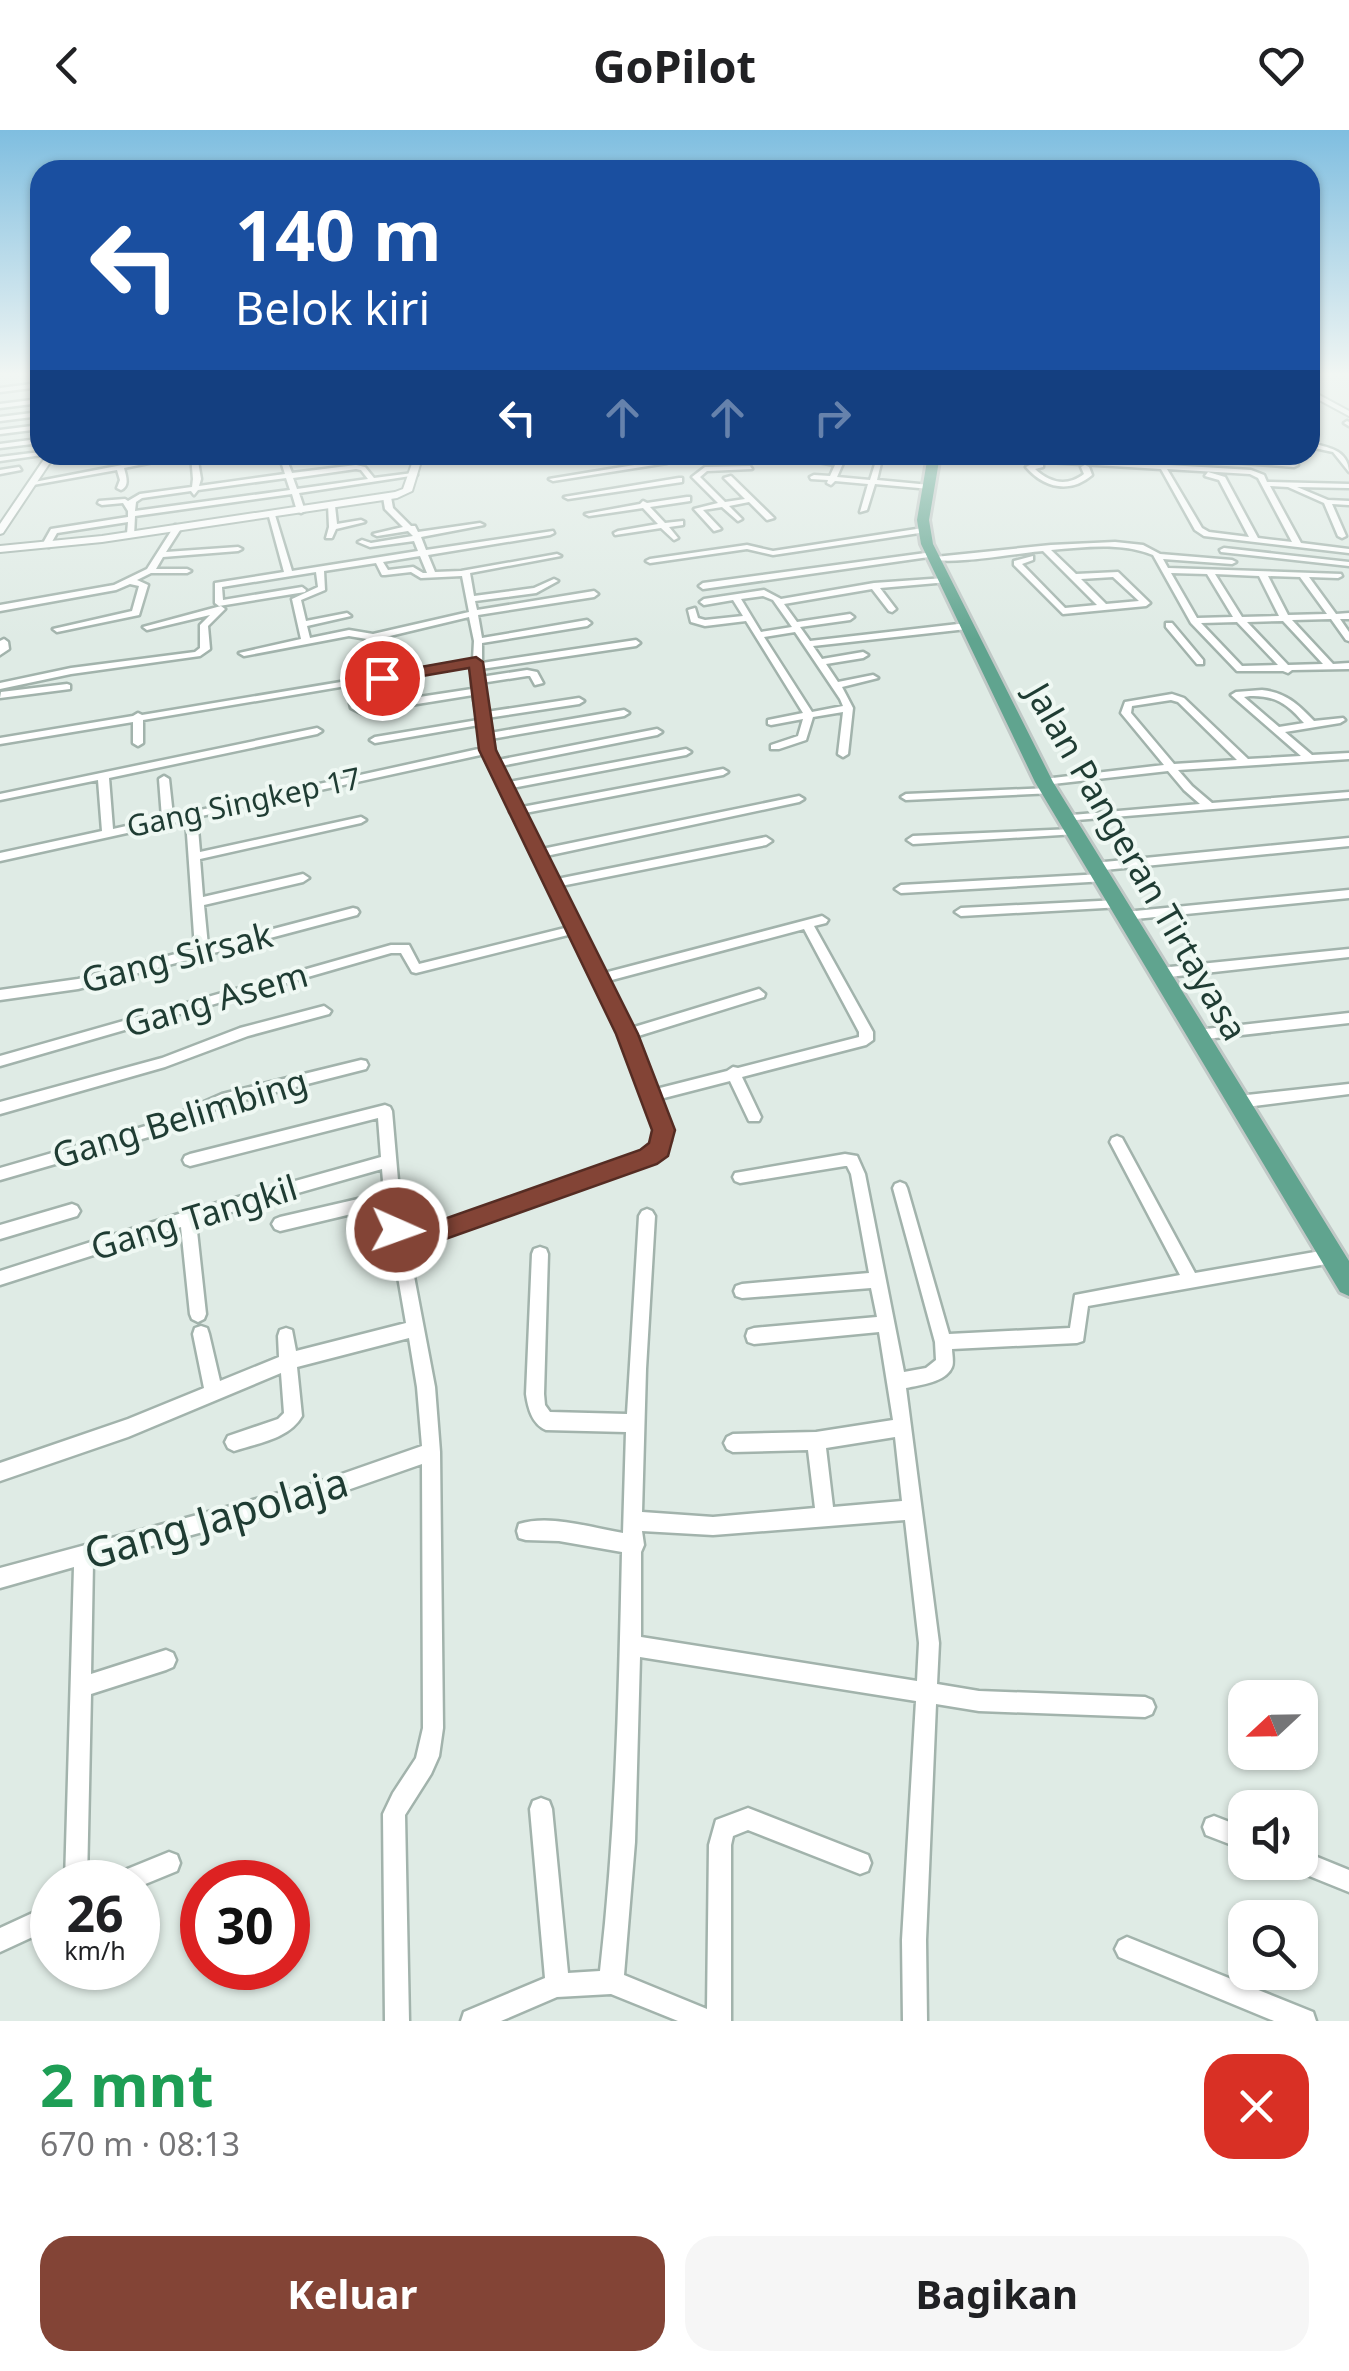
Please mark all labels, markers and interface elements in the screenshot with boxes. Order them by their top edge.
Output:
text: GoPilot [593,35,756,96]
icon: back [40,38,95,93]
icon: heart [1254,38,1309,93]
text: 140 m [235,186,442,282]
icon: left [70,200,200,330]
text: Belok kiri [235,277,430,338]
icon: left [490,390,545,445]
icon: ahead [595,390,650,445]
icon: ahead [700,390,755,445]
icon: right [805,390,860,445]
pin [340,636,425,721]
icon: arrive [355,651,410,706]
street label: Jalan Pangeran Tirtayasa [1014,671,1259,1049]
street label: Gang Singkep 17 [123,757,364,846]
street label: Gang Sirsak [76,910,277,1003]
street label: Gang Asem [118,950,313,1047]
street label: Gang Belimbing [46,1056,313,1179]
street label: Gang Tangkil [85,1163,303,1270]
position arrow [345,1178,449,1282]
street label: Gang Japolaja [77,1452,354,1581]
north arrow [1228,1680,1318,1770]
map controls [1228,1680,1318,1990]
button: sound [1228,1790,1318,1880]
speed limit sign: 30 [180,1860,310,1990]
text: 26 [66,1879,124,1947]
button: search [1228,1900,1318,1990]
text: km/h [64,1933,126,1967]
text: 2 mnt [40,2043,213,2125]
button: close [1204,2054,1309,2159]
text: 670 m · 08:13 [40,2122,240,2165]
button: Keluar [40,2236,665,2351]
button: Bagikan [685,2236,1309,2351]

